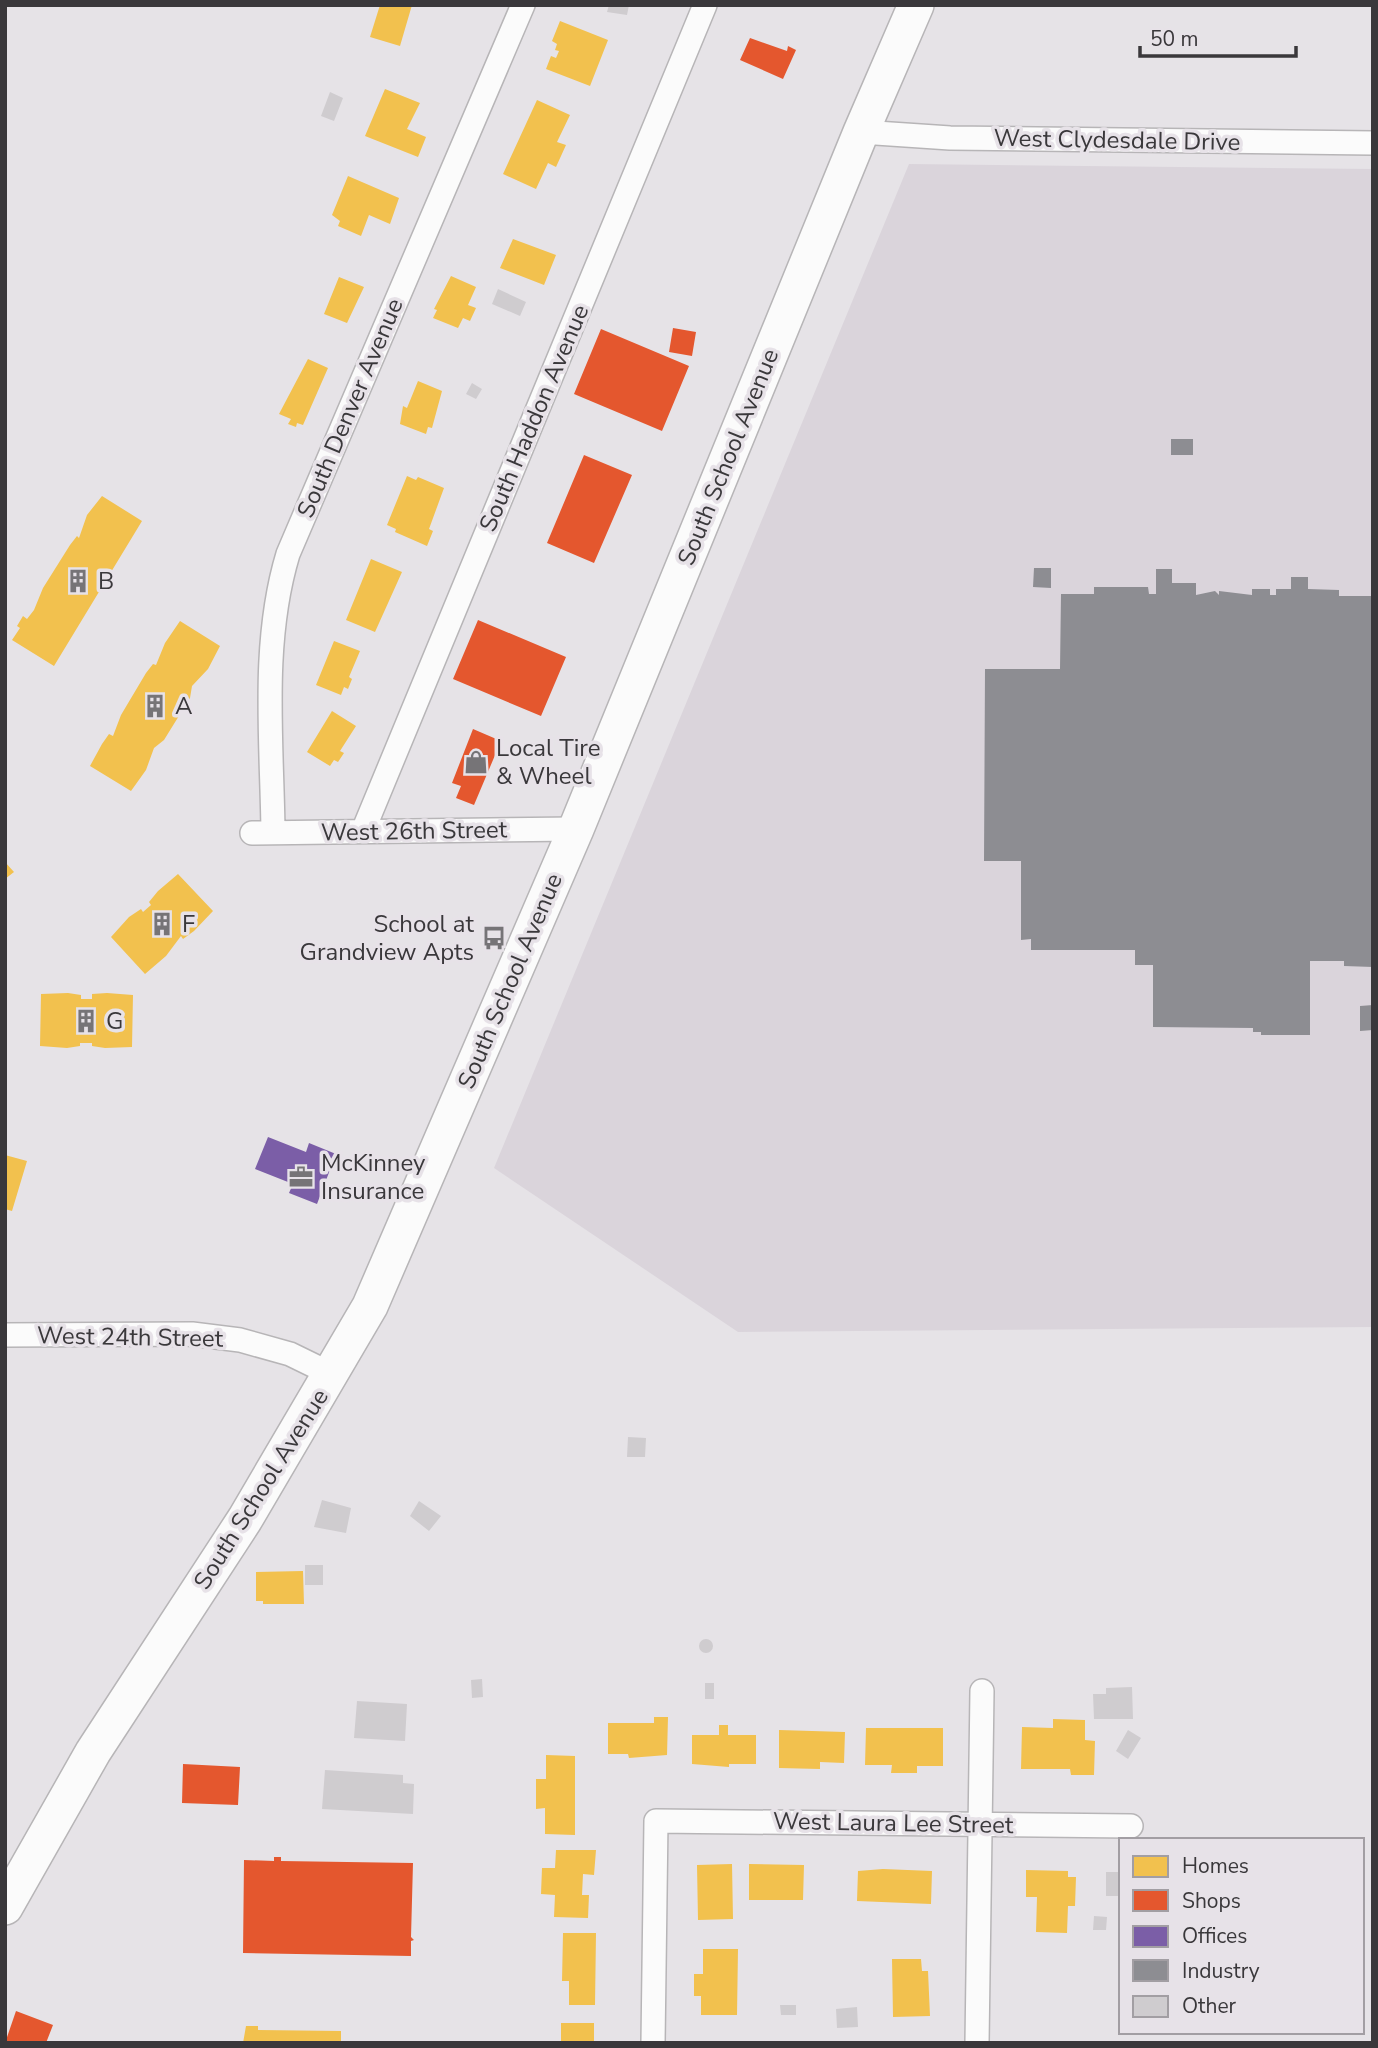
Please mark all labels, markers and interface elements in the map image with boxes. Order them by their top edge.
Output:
scale bar [1140,14,1296,58]
text: 50 m [1150,25,1199,53]
street label: West Clydesdale Drive [993,122,1241,158]
street label: South Denver Avenue [289,293,411,523]
street label: South Haddon Avenue [472,300,596,536]
street label: South School Avenue [670,344,786,570]
place label: B [98,565,114,597]
building icon: B [64,567,92,595]
place label: A [175,690,193,722]
building icon: A [141,692,169,720]
place label: Local Tire & Wheel [496,732,601,792]
shop icon: Local Tire & Wheel [462,748,490,776]
street label: West 26th Street [321,813,508,849]
street label: South School Avenue [450,868,570,1094]
place label: F [182,908,195,940]
place label: School at Grandview Apts [300,908,475,968]
building icon: F [148,910,176,938]
bus stop icon: School at Grandview Apts [480,924,508,952]
place label: G [106,1005,123,1037]
building icon: G [72,1007,100,1035]
place label: McKinney Insurance [321,1147,426,1207]
office icon: McKinney Insurance [287,1163,315,1191]
street label: West 24th Street [37,1319,224,1355]
street label: South School Avenue [186,1383,336,1595]
street label: West Laura Lee Street [773,1805,1014,1841]
legend [1119,1838,1364,2034]
text: Homes [1182,1852,1249,1880]
text: Shops [1182,1887,1241,1915]
text: Offices [1182,1922,1247,1950]
text: Industry [1182,1957,1260,1985]
text: Other [1182,1992,1237,2020]

